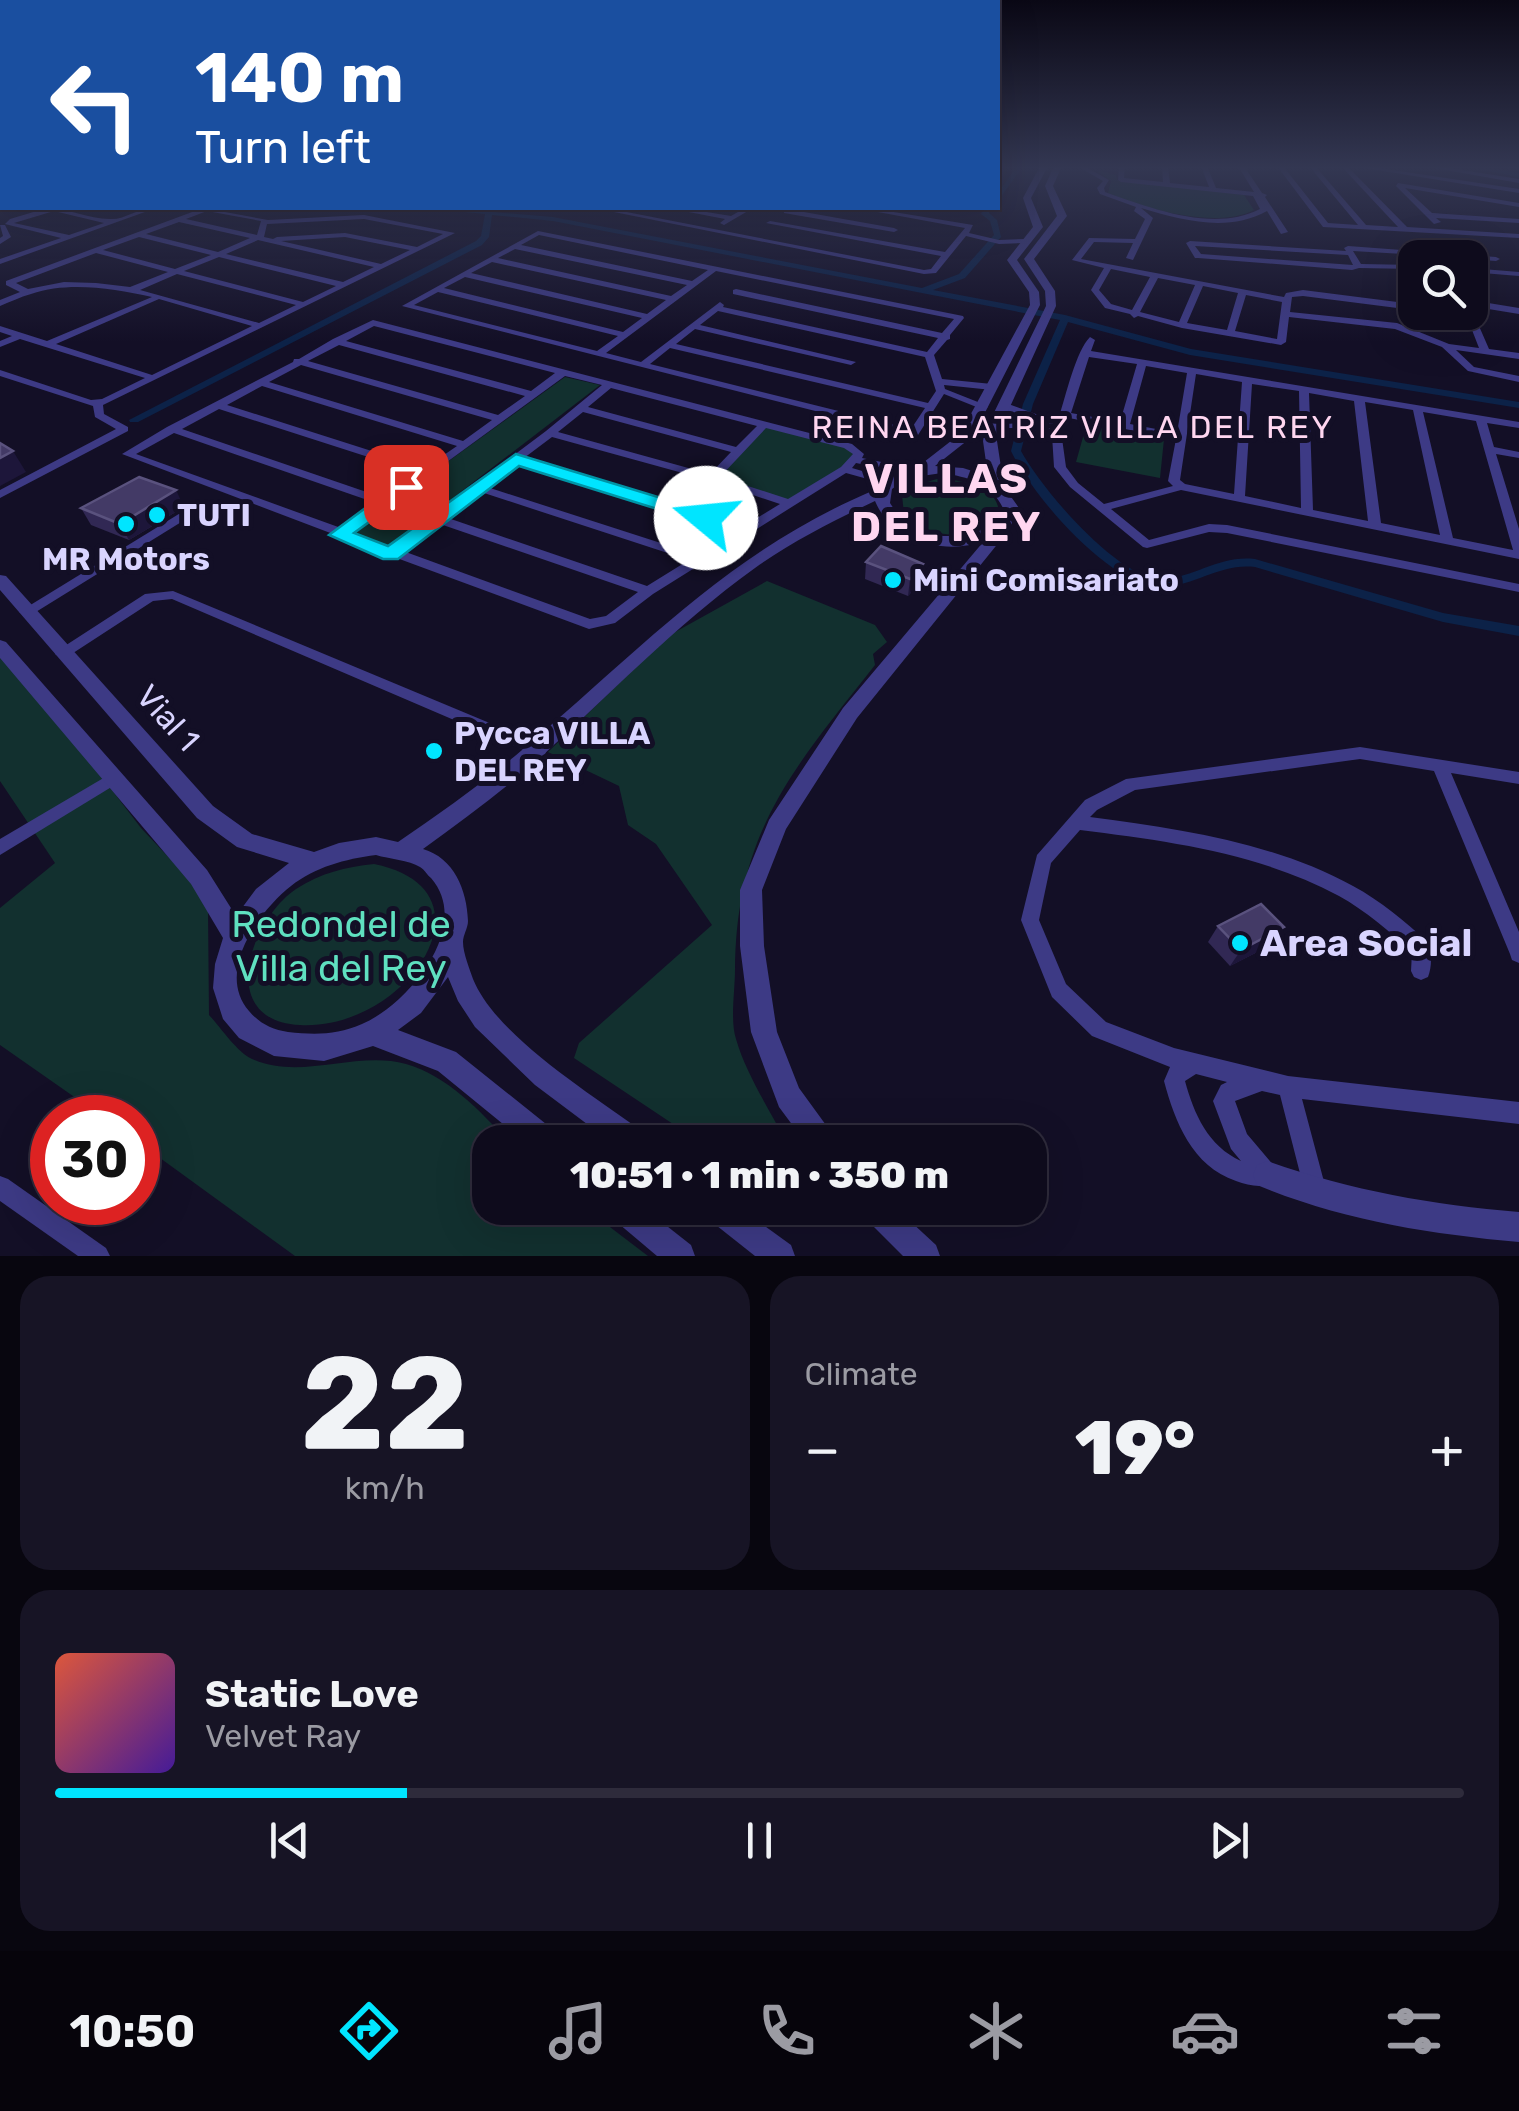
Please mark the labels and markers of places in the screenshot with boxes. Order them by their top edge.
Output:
pin [364,445,449,530]
place label: TUTI [177,496,251,534]
marker: TUTI [146,504,168,526]
marker: MR Motors [115,513,137,535]
place label: MR Motors [42,540,210,578]
place label: Mini Comisariato [913,561,1179,599]
marker: Mini Comisariato [882,569,904,591]
place label: Pycca VILLA DEL REY [454,714,650,789]
marker: Pycca VILLA DEL REY [423,740,445,762]
place label: Area Social [1260,920,1472,966]
marker: Area Social [1229,932,1251,954]

